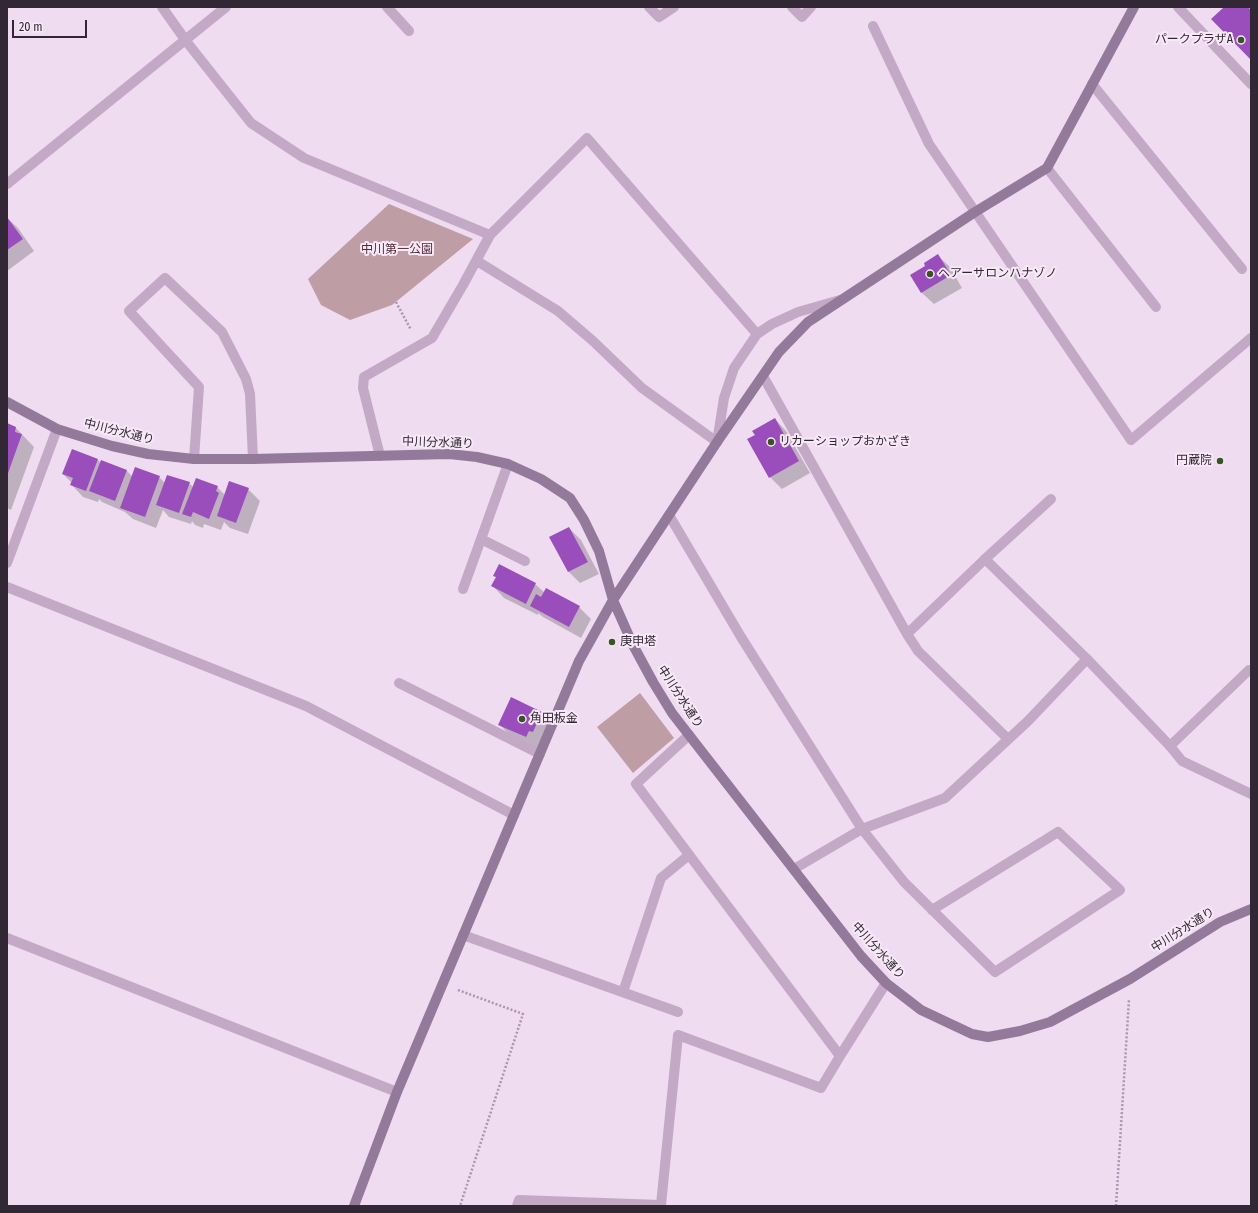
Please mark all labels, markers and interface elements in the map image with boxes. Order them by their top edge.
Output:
scale bar [14,12,89,38]
text: 20 m [19,20,43,34]
place label: パークプラザA [1155,33,1233,47]
marker: パークプラザA [1236,35,1246,45]
park label: 中川第一公園 [361,243,433,257]
place label: ヘアーサロンハナゾノ [938,267,1057,281]
marker: ヘアーサロンハナゾノ [925,269,935,279]
street label: 中川分水通り [82,416,156,448]
street label: 中川分水通り [402,435,474,451]
place label: リカーショップおかざき [779,435,911,449]
marker: リカーショップおかざき [766,437,776,447]
place label: 円蔵院 [1176,454,1212,468]
marker: 円蔵院 [1215,456,1225,466]
place label: 庚申塔 [620,635,656,649]
marker: 庚申塔 [607,637,617,647]
street label: 中川分水通り [654,663,706,731]
place label: 角田板金 [530,712,578,726]
marker: 角田板金 [517,714,527,724]
street label: 中川分水通り [1149,905,1217,955]
street label: 中川分水通り [849,919,907,983]

